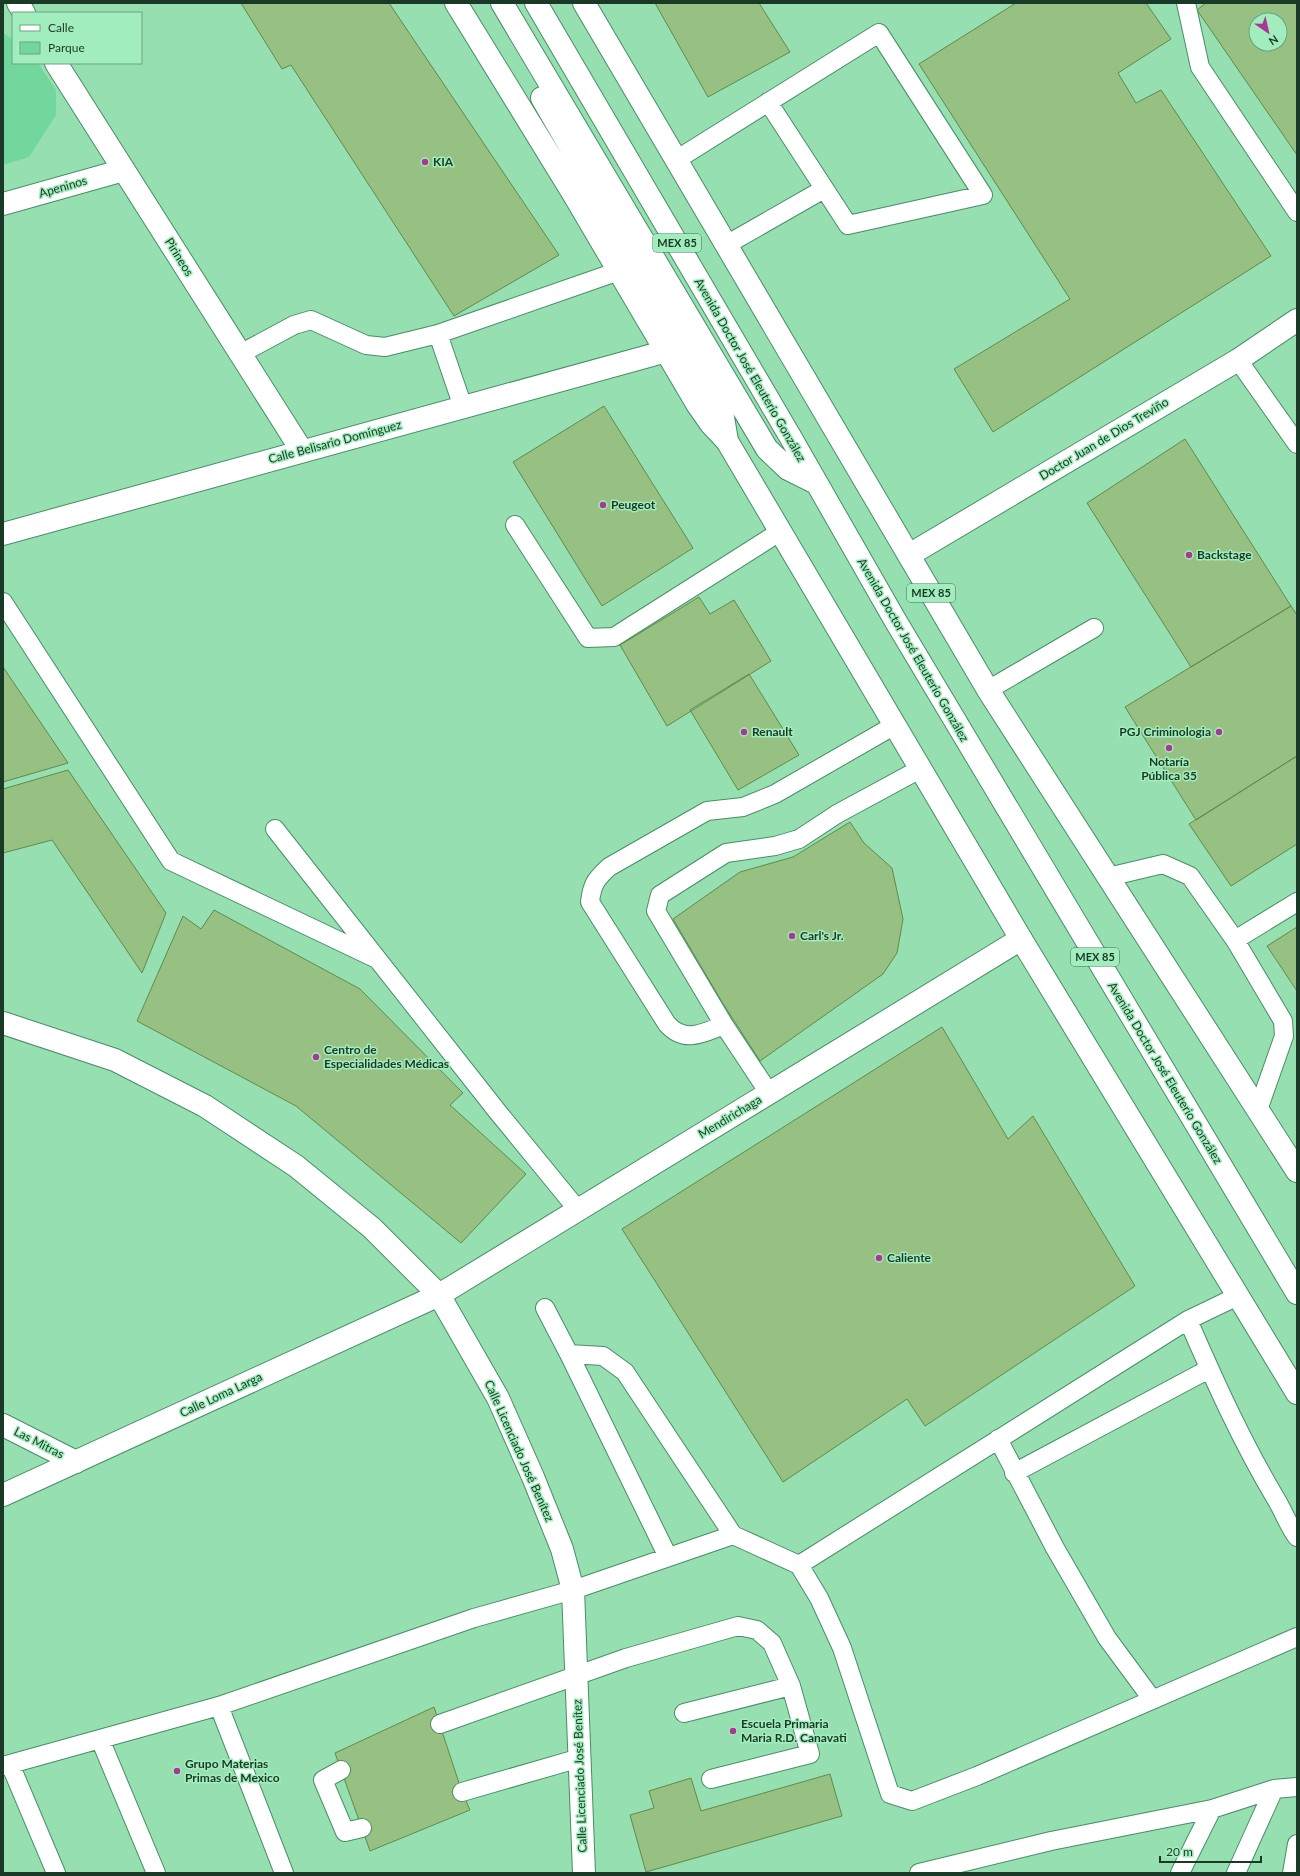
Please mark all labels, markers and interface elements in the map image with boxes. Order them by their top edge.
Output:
legend [12,12,142,64]
north arrow [1248,12,1288,52]
text: Calle [48,20,74,35]
text: N [1267,33,1281,48]
text: Parque [48,40,85,55]
place label: KIA [433,154,454,169]
marker: KIA [420,157,430,167]
street label: Apeninos [37,172,89,201]
road number: MEX 85 [653,234,701,252]
street label: Pirineos [162,235,197,279]
street label: Avenida Doctor José Eleuterio González [692,275,810,465]
street label: Doctor Juan de Dios Treviño [1036,394,1171,483]
street label: Calle Belisario Domínguez [267,416,404,466]
place label: Peugeot [611,497,656,512]
marker: Peugeot [598,500,608,510]
place label: Backstage [1197,547,1252,562]
marker: Backstage [1184,550,1194,560]
street label: Avenida Doctor José Eleuterio González [855,555,973,745]
road number: MEX 85 [907,584,955,602]
place label: Renault [752,724,793,739]
place label: PGJ Criminologia [1119,724,1211,739]
marker: Renault [739,727,749,737]
marker: PGJ Criminologia [1214,727,1224,737]
marker: Notaría Pública 35 [1164,743,1174,753]
place label: Notaría Pública 35 [1141,754,1197,783]
place label: Carl's Jr. [800,928,844,943]
marker: Carl's Jr. [787,931,797,941]
road number: MEX 85 [1071,948,1119,966]
street label: Avenida Doctor José Eleuterio González [1105,979,1226,1167]
place label: Centro de Especialidades Médicas [324,1042,449,1071]
marker: Centro de Especialidades Médicas [311,1052,321,1062]
street label: Mendirichaga [695,1092,764,1141]
place label: Caliente [887,1250,932,1265]
marker: Caliente [874,1253,884,1263]
street label: Calle Loma Larga [177,1369,264,1420]
street label: Calle Licenciado José Benítez [481,1378,558,1524]
street label: Las Mitras [12,1424,67,1462]
street label: Calle Licenciado José Benítez [569,1699,590,1853]
place label: Escuela Primaria Maria R.D. Canavati [741,1716,847,1745]
marker: Escuela Primaria Maria R.D. Canavati [728,1726,738,1736]
place label: Grupo Materias Primas de Mexico [185,1756,280,1785]
marker: Grupo Materias Primas de Mexico [172,1766,182,1776]
scale bar [1160,1838,1261,1864]
text: 20 m [1166,1844,1193,1859]

